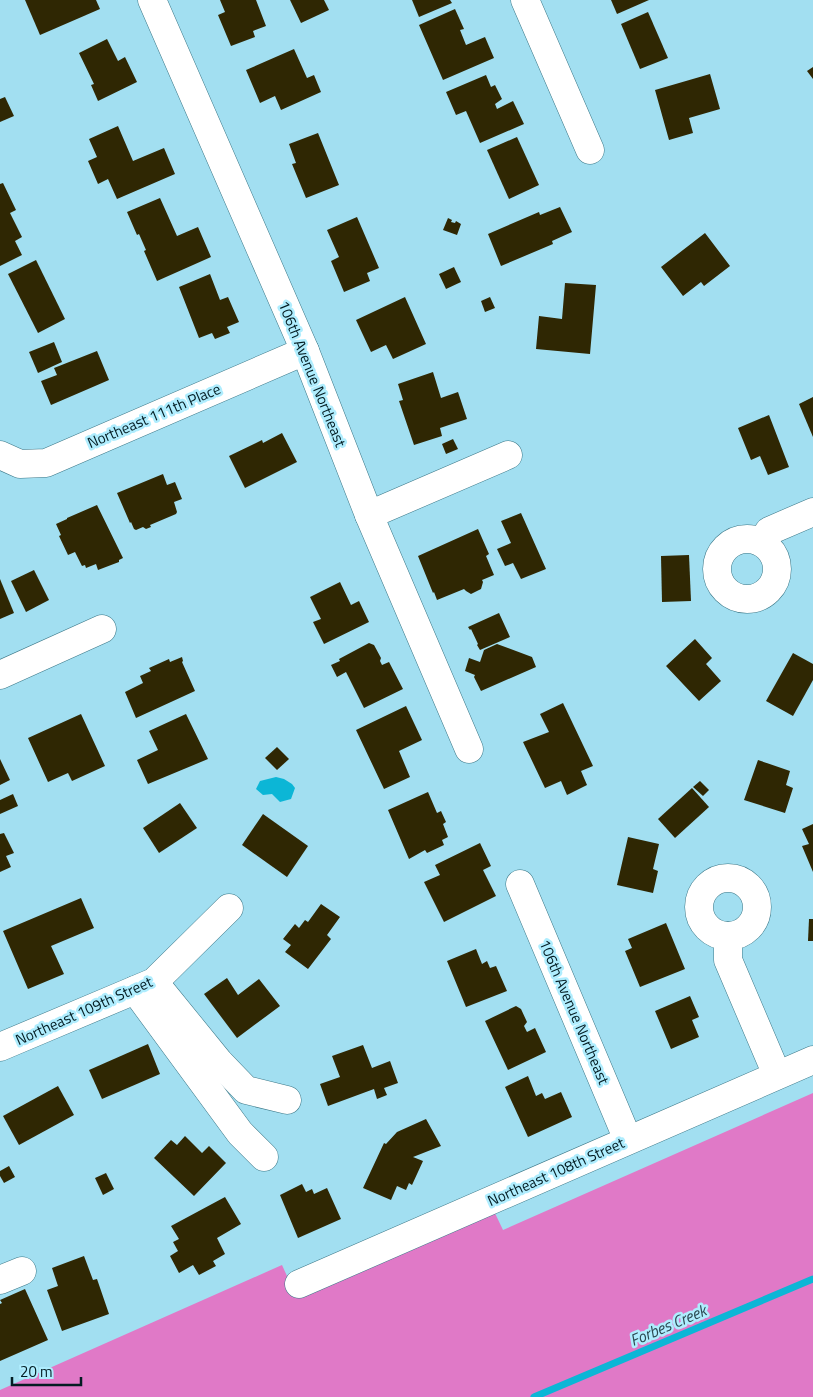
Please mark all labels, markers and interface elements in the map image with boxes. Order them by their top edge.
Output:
street label: 106th Avenue Northeast [273,297,353,451]
street label: Northeast 111th Place [84,377,224,454]
street label: 106th Avenue Northeast [533,936,616,1089]
street label: Northeast 109th Street [12,970,157,1051]
street label: Northeast 108th Street [484,1131,629,1212]
water label: Forbes Creek [626,1297,712,1352]
scale bar [12,1354,81,1386]
text: 20 m [20,1360,53,1383]

